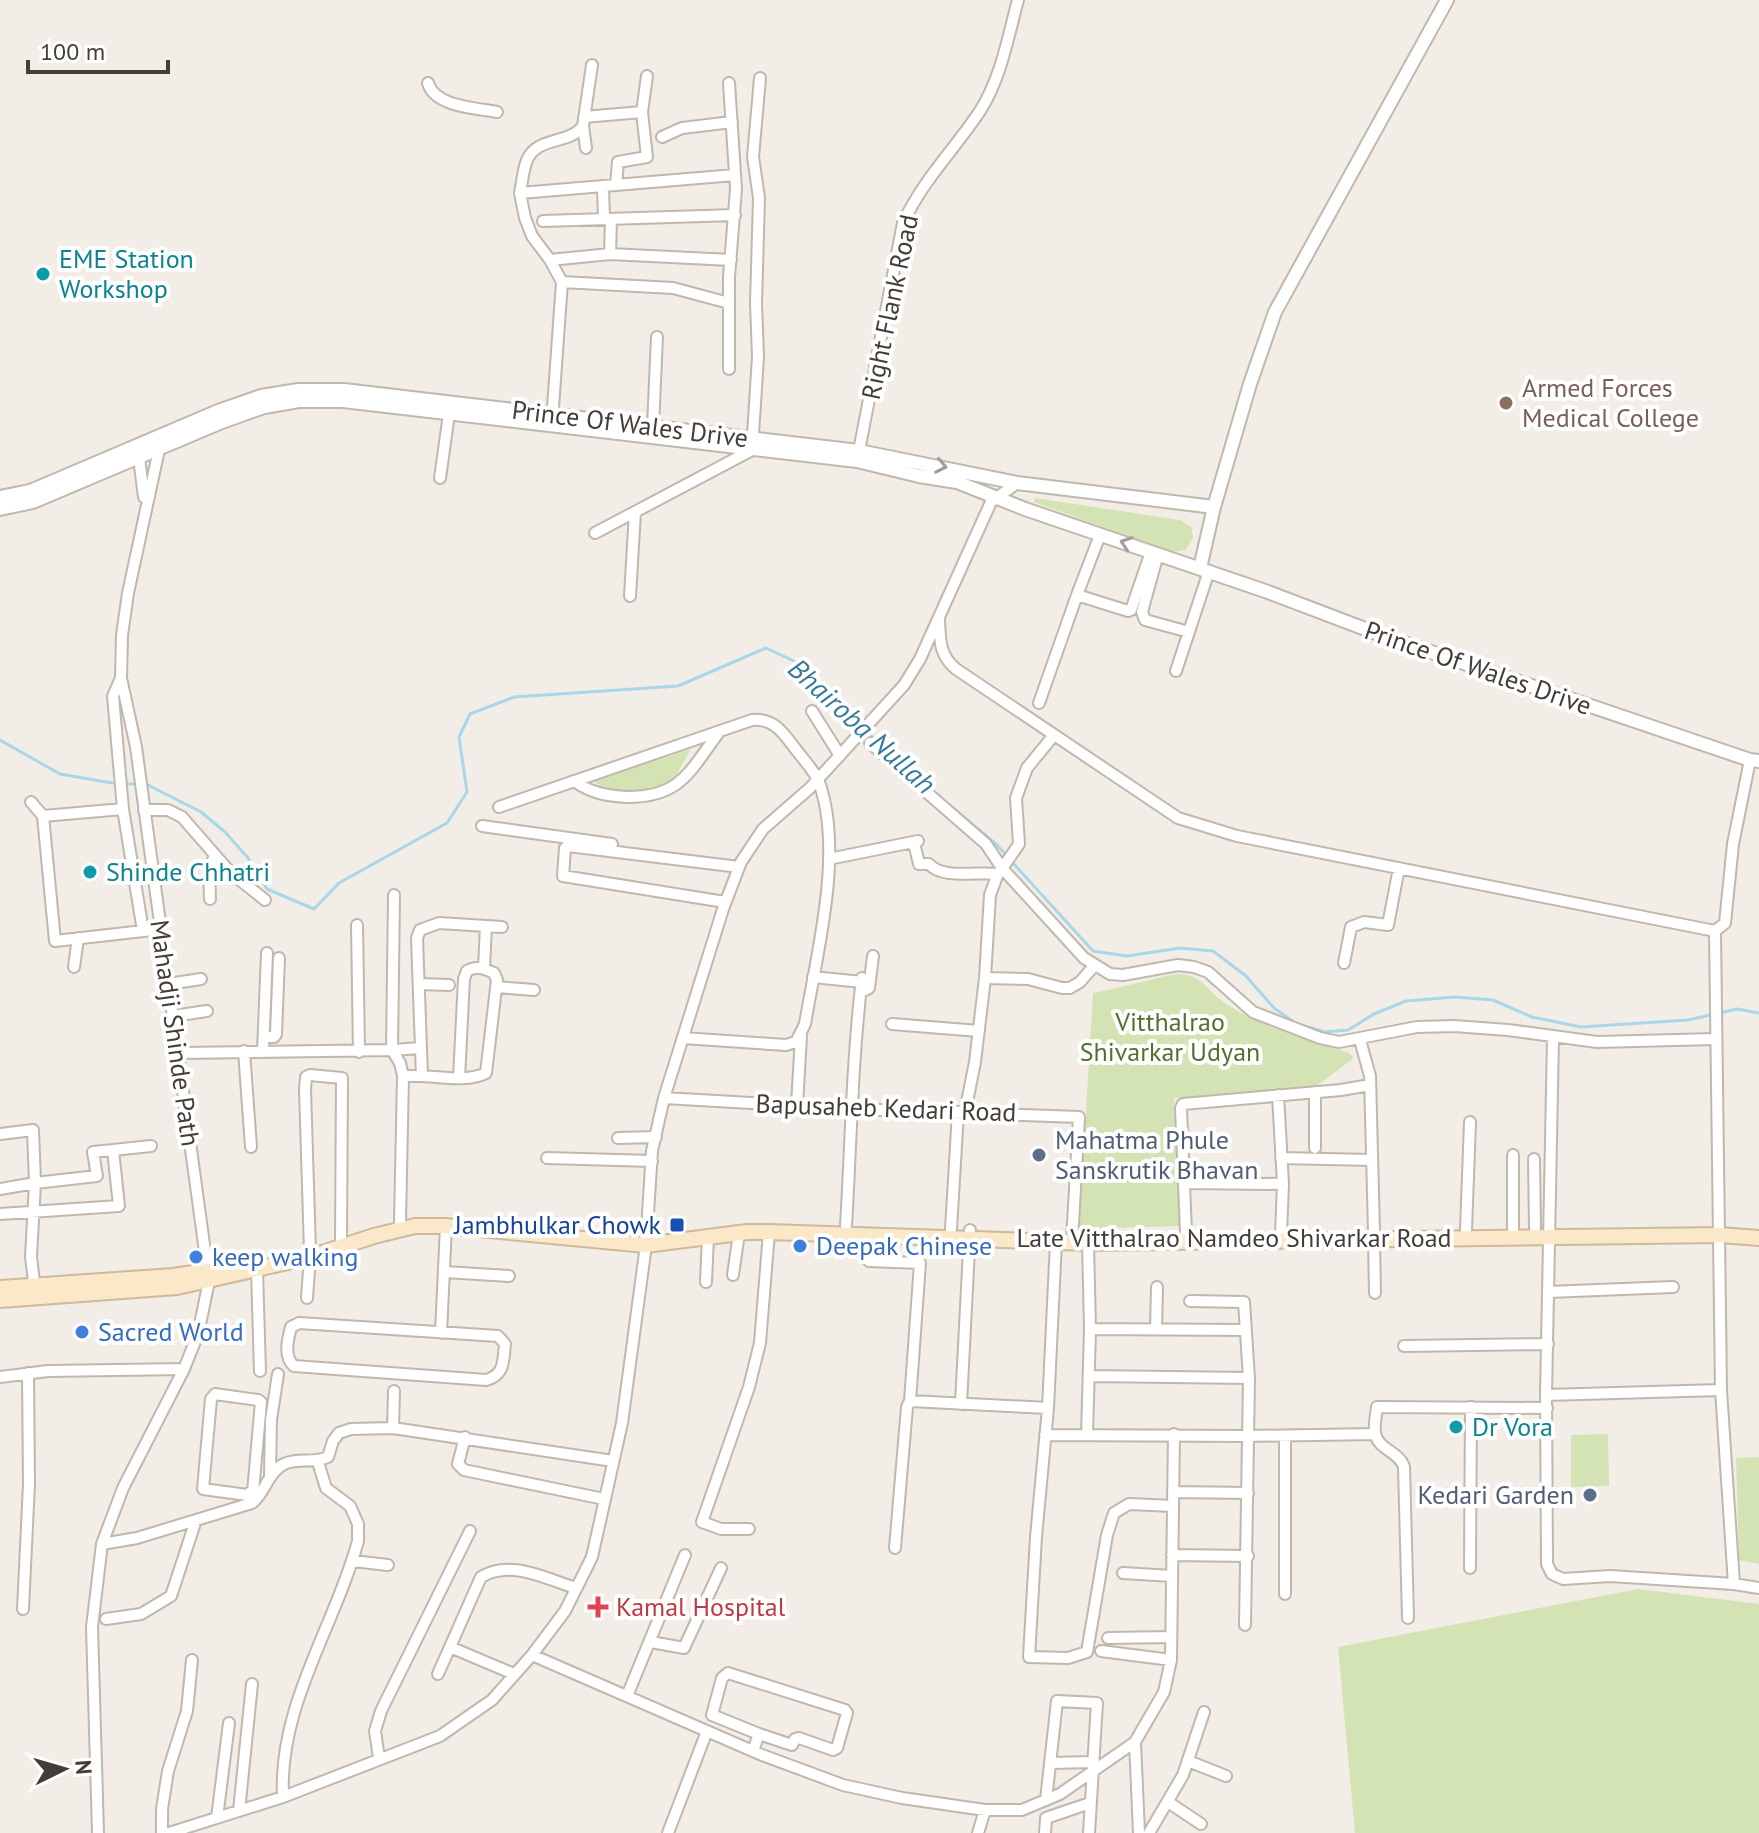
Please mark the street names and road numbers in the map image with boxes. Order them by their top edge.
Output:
street label: Right Flank Road [854,211,925,402]
street label: Prince Of Wales Drive [510,393,750,454]
street label: Prince Of Wales Drive [1360,613,1596,722]
street label: Mahadji Shinde Path [143,918,208,1148]
street label: Bapusaheb Kedari Road [755,1086,1017,1129]
street label: Late Vitthalrao Namdeo Shivarkar Road [1016,1221,1452,1254]

